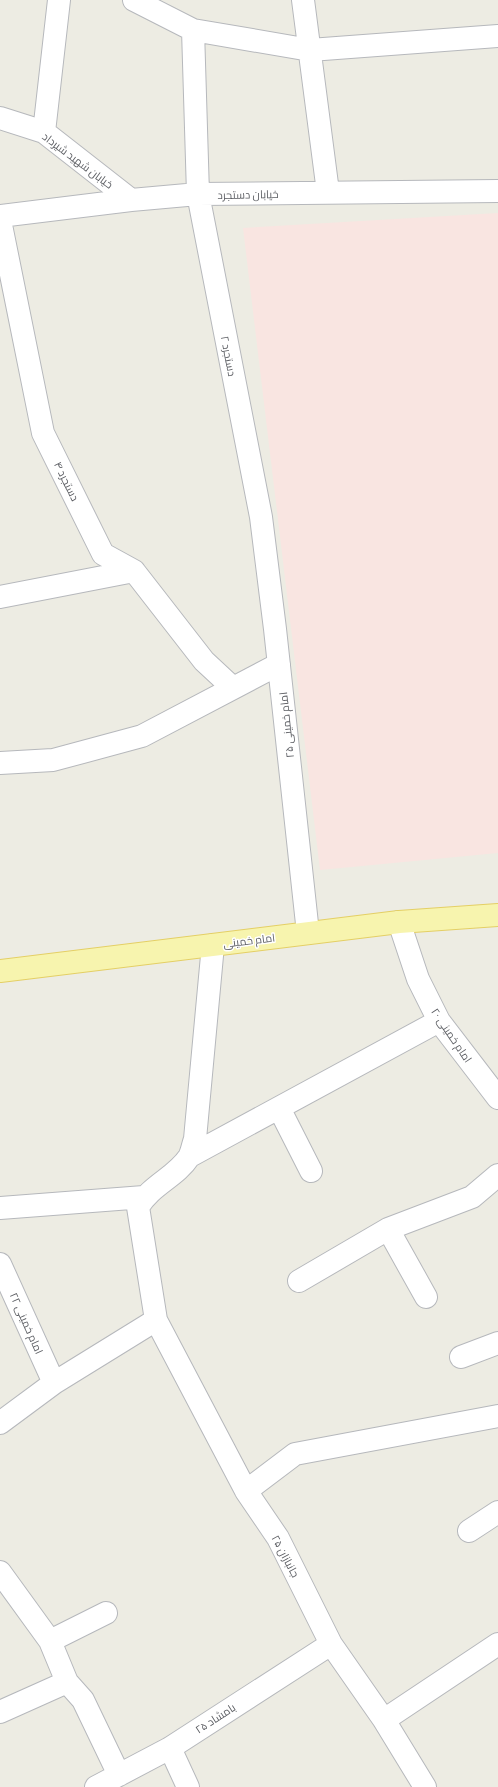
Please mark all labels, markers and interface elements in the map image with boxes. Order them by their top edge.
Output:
street label: خیابان شهید شیرداد [39,128,117,192]
street label: خیابان دستجرد [217,186,279,202]
street label: دستجرد ۲ [218,334,240,378]
street label: دستجرد ۴ [51,459,83,503]
street label: امام خمینی ۲۵ [275,691,298,759]
street label: امام خمینی [222,929,276,952]
street label: امام خمینی ۲۰ [427,1005,476,1066]
street label: امام خمینی ۲۲ [6,1290,47,1357]
street label: جانبازان ۲۵ [269,1532,303,1580]
street label: بامشاد ۲۵ [192,1699,238,1737]

